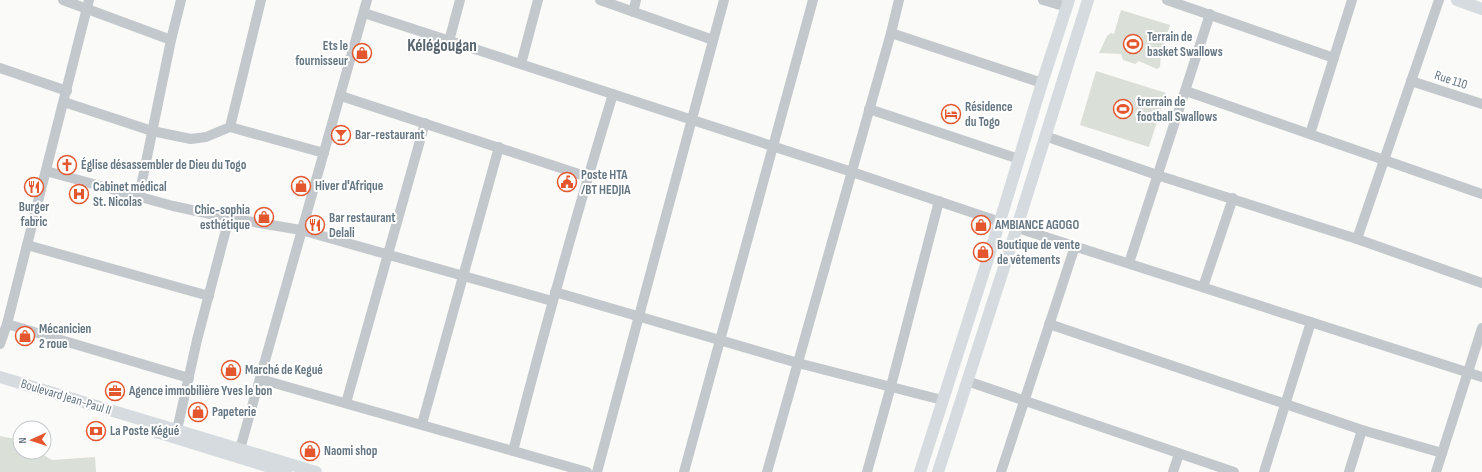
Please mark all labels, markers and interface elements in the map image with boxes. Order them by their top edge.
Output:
place label: Terrain de basket Swallows [1147,29,1223,60]
sports icon: Terrain de basket Swallows [1122,33,1144,55]
district label: Kélégougan [407,36,477,56]
place label: Ets le fournisseur [295,38,348,69]
shop icon: Ets le fournisseur [351,42,373,64]
street label: Rue 110 [1433,67,1470,93]
place label: trerrain de football Swallows [1137,94,1217,125]
sports icon: trerrain de football Swallows [1112,98,1134,120]
place label: Résidence du Togo [965,99,1013,130]
hotel icon: Résidence du Togo [940,103,962,125]
bar icon: Bar-restaurant [330,124,352,146]
place label: Bar-restaurant [355,127,425,143]
church icon: Église désassembler de Dieu du Togo [56,154,78,176]
place label: Église désassembler de Dieu du Togo [81,157,247,173]
place label: Poste HTA /BT HEDJIA [581,167,631,198]
public building icon: Poste HTA /BT HEDJIA [556,171,578,193]
shop icon: Hiver d'Afrique [290,175,312,197]
restaurant icon: Burger fabric [23,176,45,198]
place label: Hiver d'Afrique [315,178,384,194]
place label: Cabinet médical St. Nicolas [93,179,167,210]
hospital icon: Cabinet médical St. Nicolas [68,183,90,205]
place label: Burger fabric [19,199,49,230]
place label: Chic-sophia esthétique [194,202,250,233]
shop icon: Chic-sophia esthétique [253,206,275,228]
place label: Bar restaurant Delali [329,210,396,241]
restaurant icon: Bar restaurant Delali [304,214,326,236]
shop icon: AMBIANCE AGOGO [970,214,992,236]
place label: AMBIANCE AGOGO [994,217,1079,233]
place label: Boutique de vente de vêtements [997,237,1081,268]
shop icon: Boutique de vente de vêtements [972,241,994,263]
place label: Mécanicien 2 roue [39,321,92,352]
shop icon: Mécanicien 2 roue [14,325,36,347]
shop icon: Marché de Kegué [220,359,242,381]
place label: Marché de Kegué [245,362,323,378]
street label: Boulevard Jean-Paul II [19,376,113,418]
office icon: Agence immobilière Yves le bon [104,380,126,402]
place label: Agence immobilière Yves le bon [128,383,273,399]
shop icon: Papeterie [187,401,209,423]
place label: Papeterie [212,404,257,420]
north arrow [12,420,52,460]
bank icon: La Poste Kégué [85,420,107,442]
place label: La Poste Kégué [110,423,180,439]
text: N [16,437,29,444]
shop icon: Naomi shop [299,440,321,462]
place label: Naomi shop [324,443,378,459]

